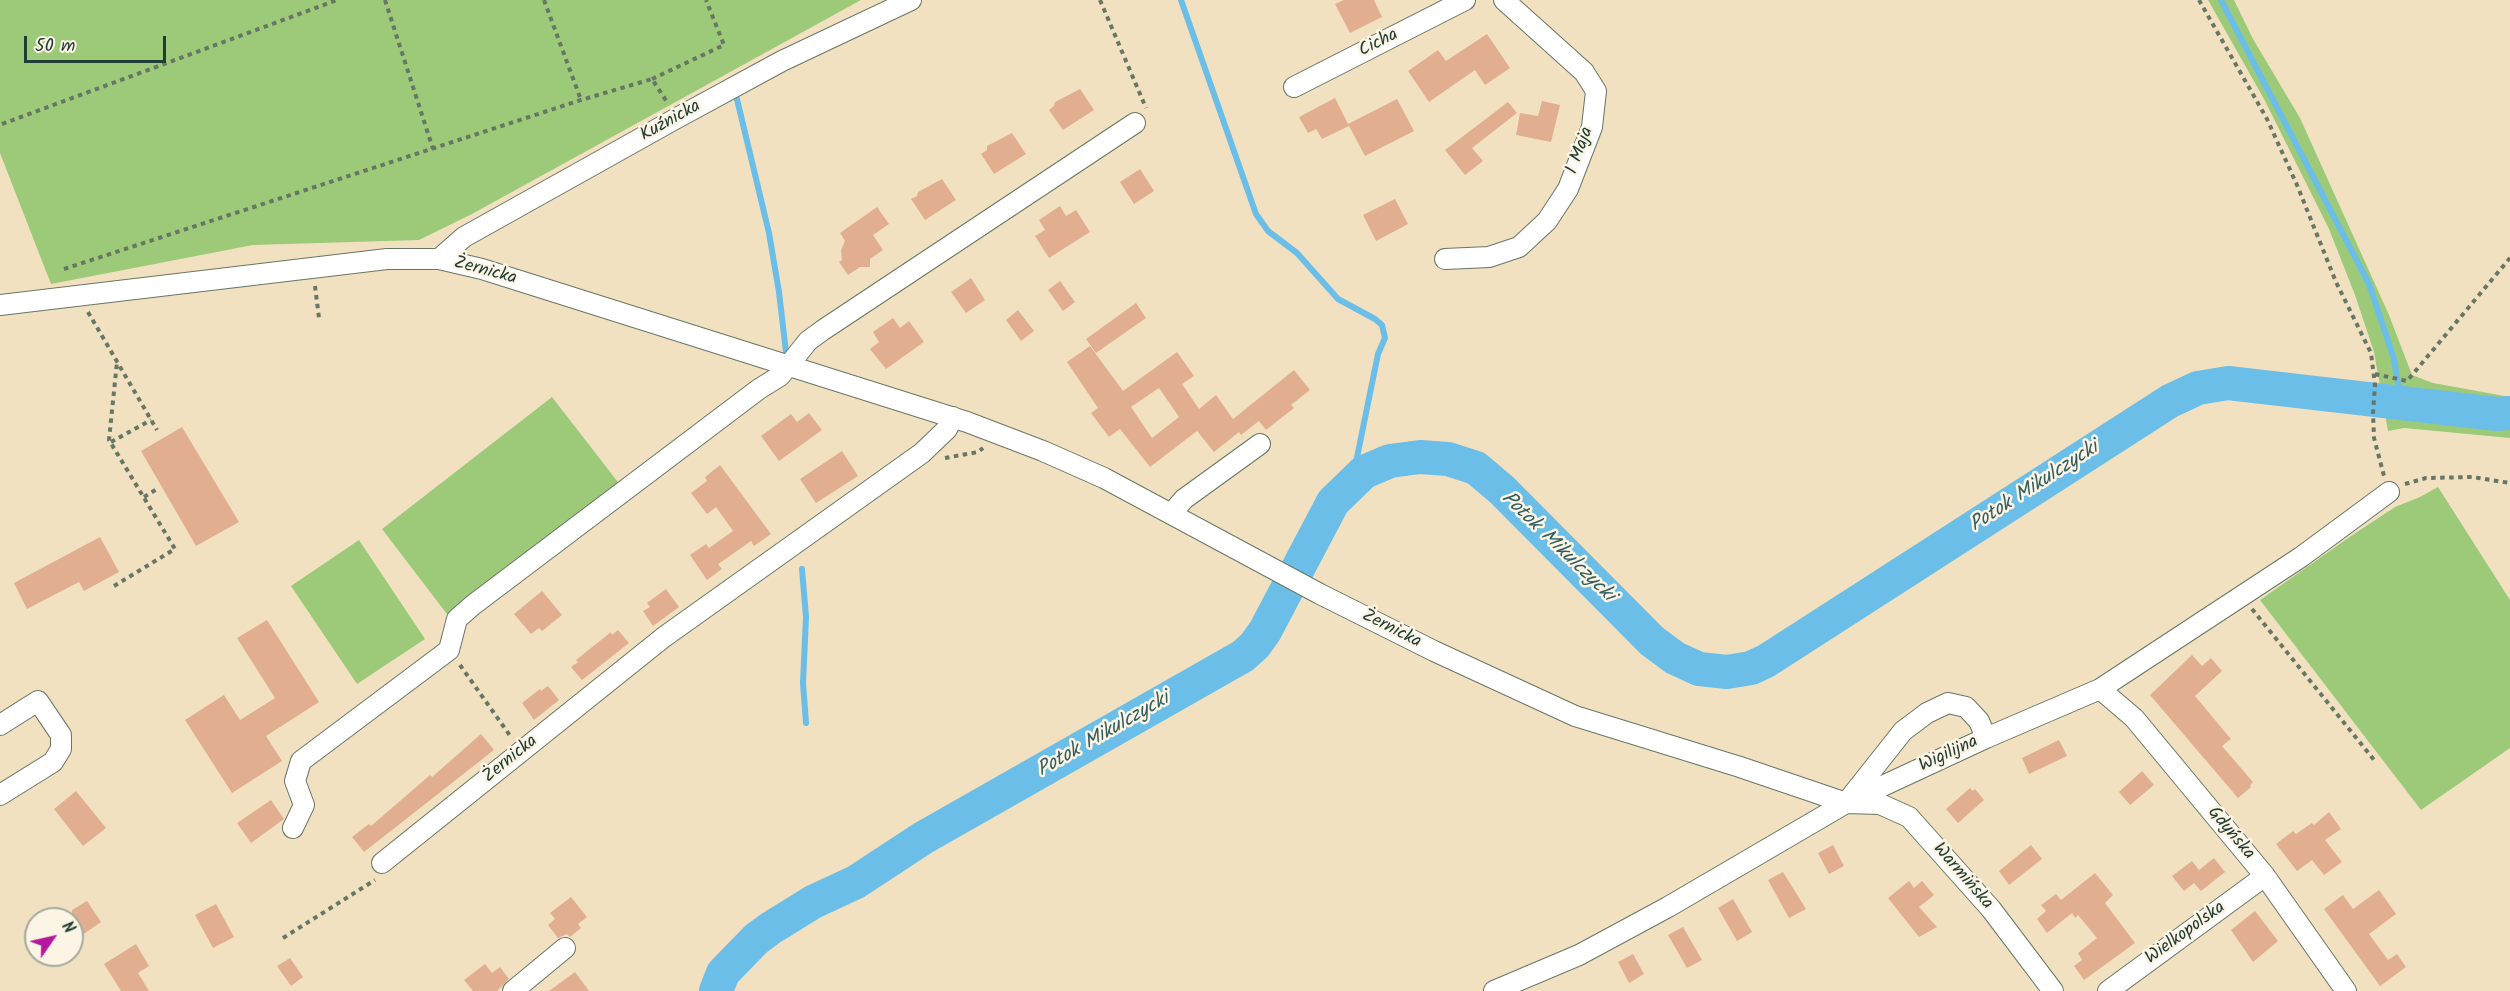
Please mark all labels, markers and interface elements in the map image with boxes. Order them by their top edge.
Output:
scale bar [27,24,170,62]
street label: Cicha [1356,25,1402,63]
text: 50 m [35,32,75,61]
street label: Kuźnicka [637,97,705,147]
street label: 1 Maja [1563,125,1599,177]
street label: Żernicka [451,253,519,291]
water label: Potok Mikulczycki [1966,437,2104,539]
water label: Potok Mikulczycki [1495,488,1619,608]
street label: Żernicka [1358,606,1424,654]
water label: Potok Mikulczycki [1034,688,1174,784]
street label: Żernicka [479,731,543,789]
street label: Wigilijna [1916,732,1982,778]
street label: Gdyńska [2202,803,2258,865]
street label: Warmińska [1927,839,1997,915]
street label: Wielkopolska [2142,898,2230,970]
north arrow [24,907,84,967]
text: N [54,917,81,939]

